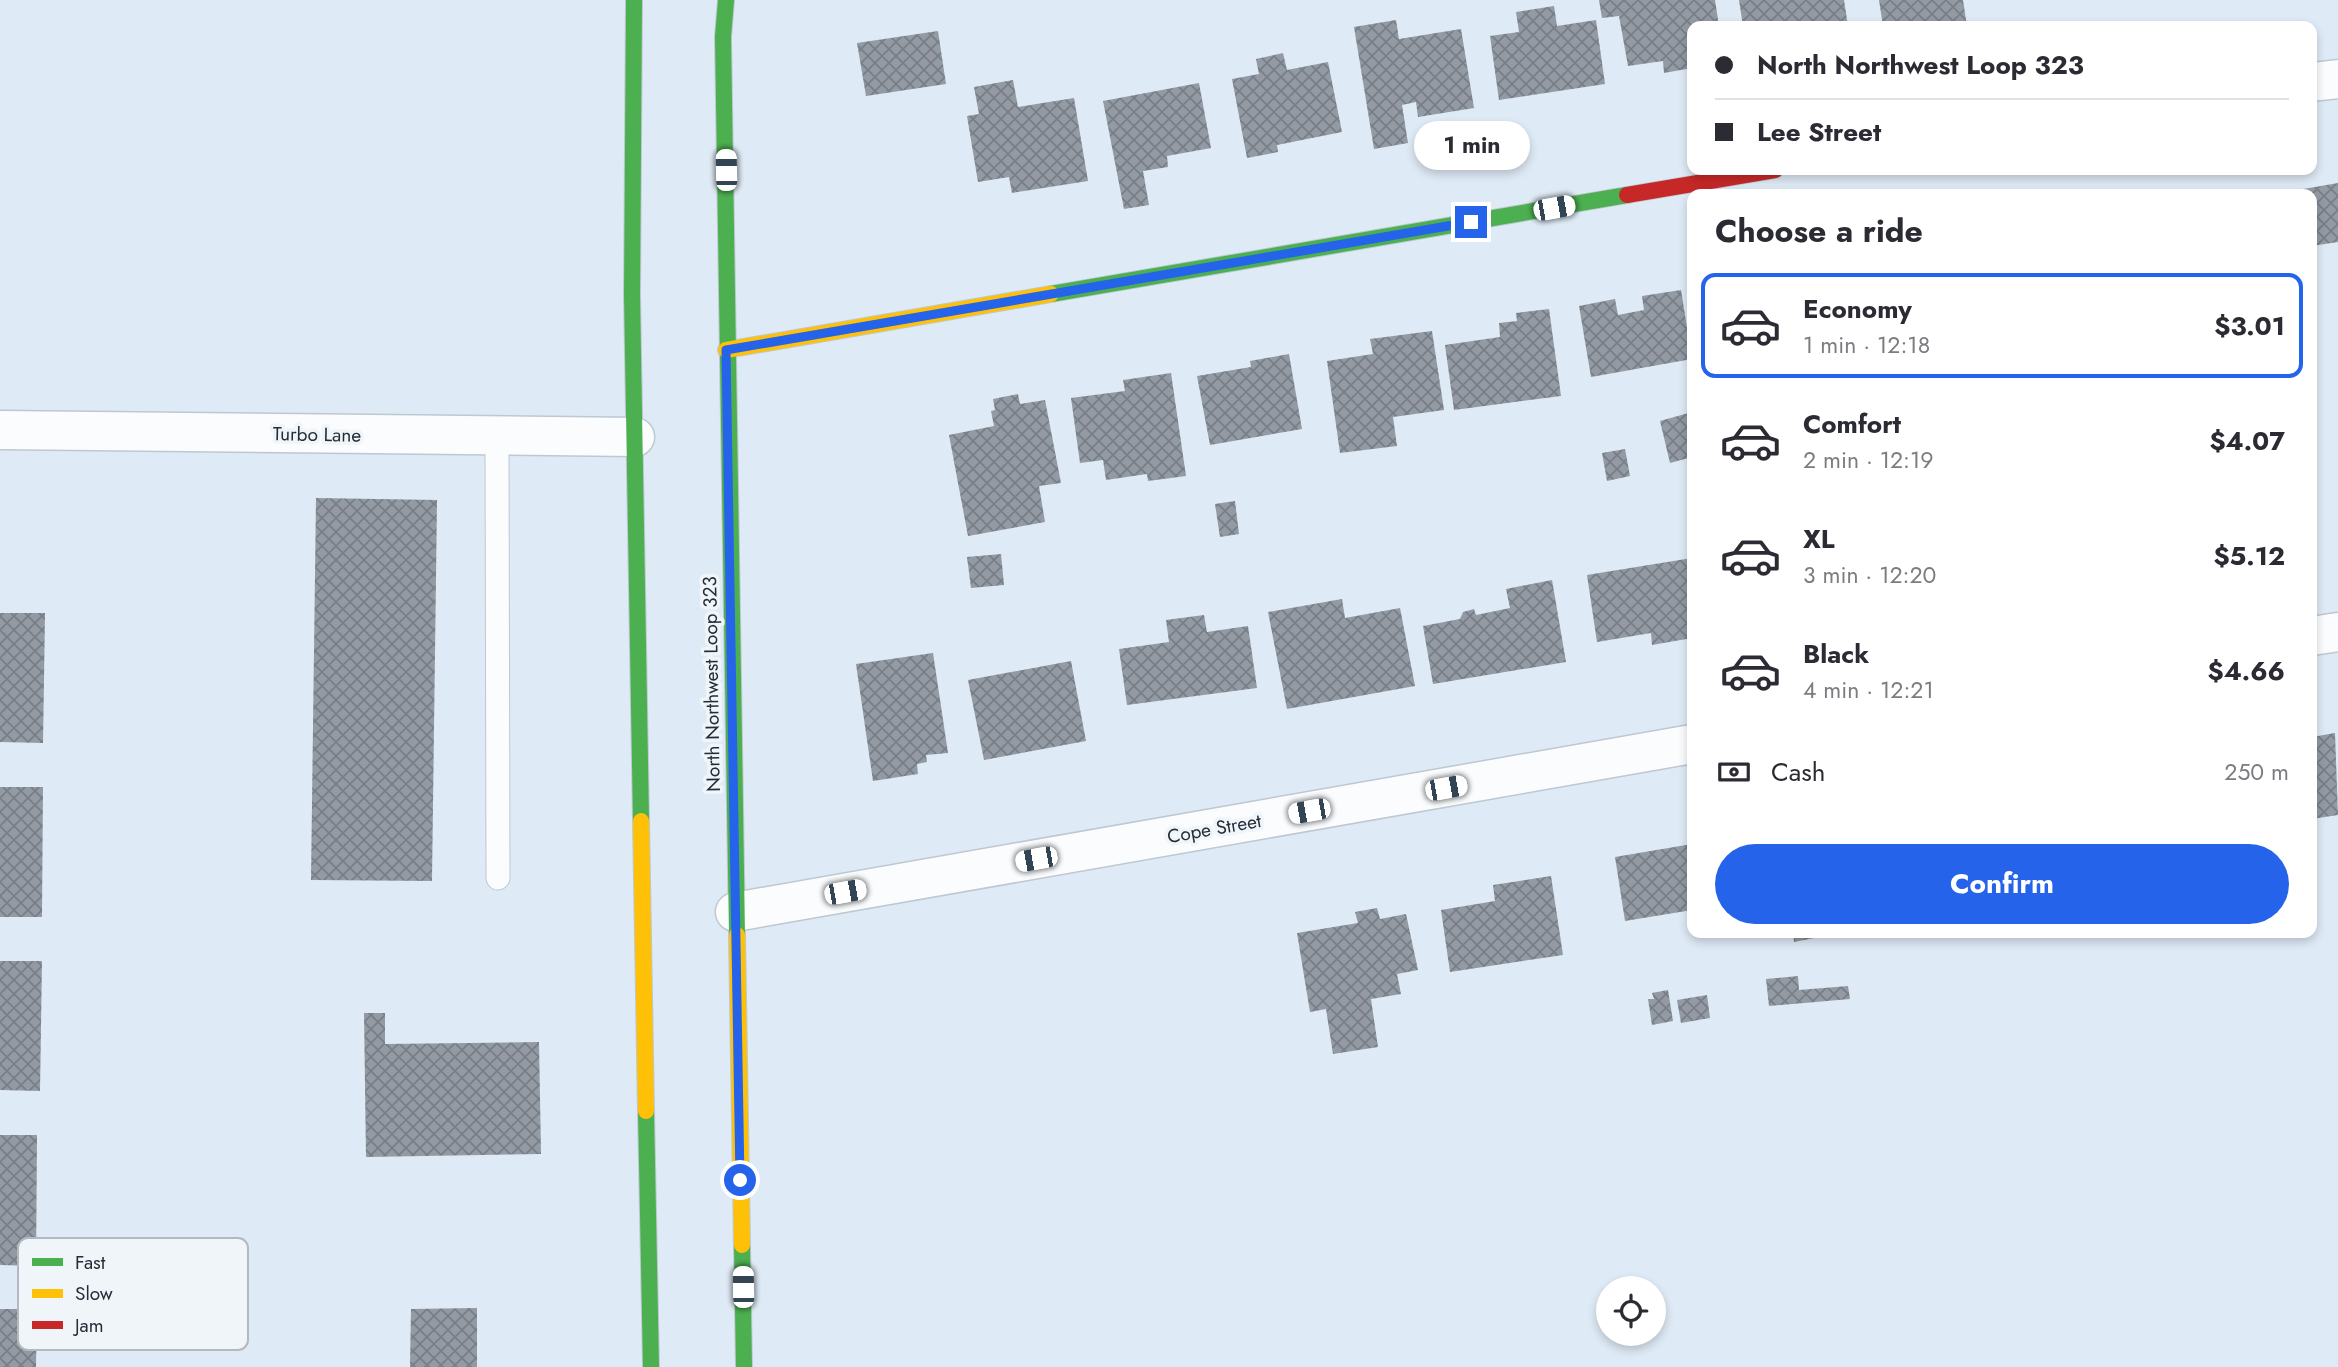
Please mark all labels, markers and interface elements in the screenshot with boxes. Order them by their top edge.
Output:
text: North Northwest Loop 323 [1757,46,2084,84]
text: Lee Street [1757,113,1881,151]
callout: 1 min [1413,120,1529,170]
text: 1 min [1443,128,1501,162]
car [716,149,737,191]
car [1532,194,1577,222]
route end [1455,206,1487,238]
text: Choose a ride [1715,208,1923,254]
text: Economy [1803,290,1912,328]
icon: car [1719,294,1782,357]
text: $3.01 [2214,307,2285,345]
text: 1 min · 12:18 [1803,328,1930,362]
text: Comfort [1803,405,1901,443]
icon: car [1719,409,1782,472]
street label: Turbo Lane [273,420,362,449]
text: $4.07 [2209,422,2285,460]
text: 2 min · 12:19 [1803,443,1934,477]
text: XL [1803,520,1835,558]
icon: car [1719,524,1782,587]
text: $5.12 [2213,537,2285,575]
text: 3 min · 12:20 [1803,558,1936,592]
street label: North Northwest Loop 323 [696,576,727,792]
text: Black [1803,635,1869,673]
icon: car [1719,639,1782,702]
text: $4.66 [2208,652,2285,690]
text: 4 min · 12:21 [1803,673,1934,707]
icon: cash [1715,753,1753,791]
text: Cash [1771,753,1825,791]
text: 250 m [2224,755,2289,789]
car [1424,774,1469,802]
car [1287,797,1332,825]
street label: Cope Street [1165,807,1264,850]
button: Confirm [1715,844,2289,924]
car [1014,845,1059,873]
car [823,878,868,906]
route start [724,1164,756,1196]
legend [18,1238,248,1350]
text: Fast [75,1249,106,1276]
car [733,1266,754,1308]
map controls [1596,1276,1666,1346]
button: locate [1596,1276,1666,1346]
text: Slow [75,1280,113,1307]
text: Jam [72,1312,104,1339]

